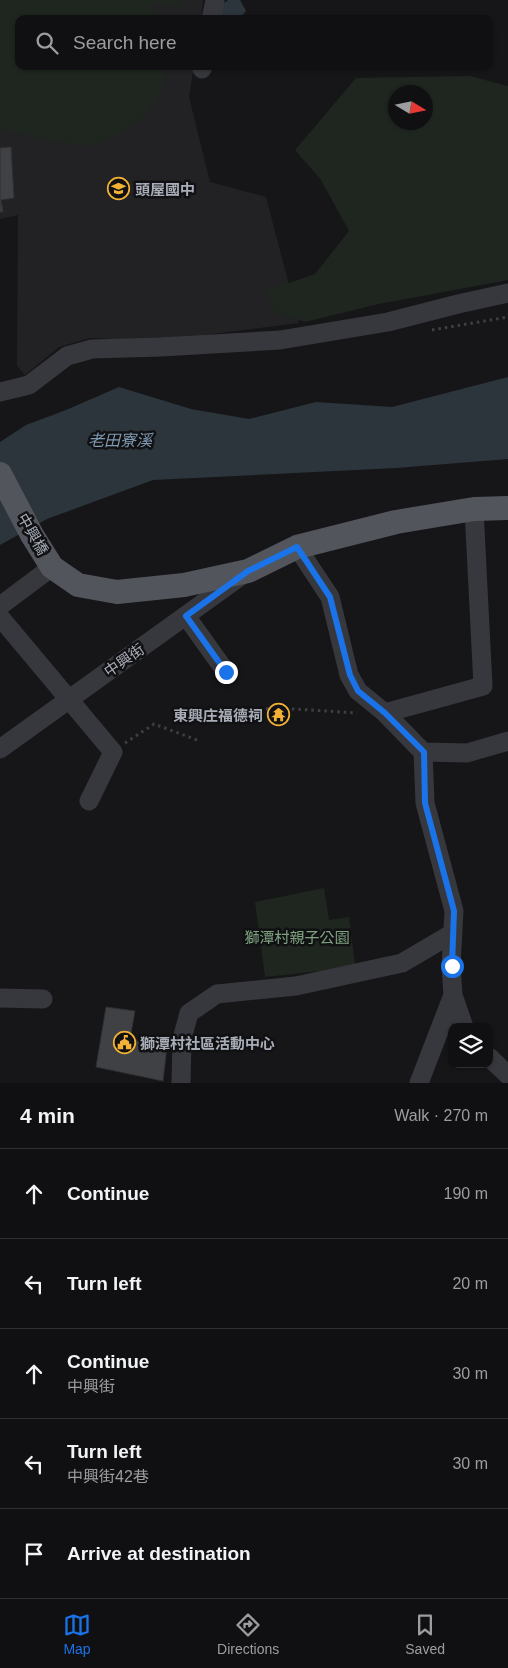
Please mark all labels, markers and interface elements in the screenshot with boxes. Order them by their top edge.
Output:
search box [15,15,493,70]
icon: search [33,29,61,57]
text: Search here [73,32,177,53]
north arrow [388,85,433,130]
school or university icon: 頭屋國中 [107,177,131,201]
place label: 頭屋國中 [135,181,195,198]
water label: 老田寮溪 [88,432,154,449]
street label: 中興橋 [14,510,52,558]
street label: 中興街 [101,640,147,680]
route end [215,661,238,684]
temple icon: 東興庄福德祠 [267,703,291,727]
place label: 東興庄福德祠 [173,707,263,724]
park label: 獅潭村親子公園 [244,929,350,946]
route start [441,955,464,978]
map controls [448,1023,493,1068]
button: layers [448,1023,493,1068]
public building icon: 獅潭村社區活動中心 [112,1031,136,1055]
place label: 獅潭村社區活動中心 [140,1035,275,1052]
text: 4 min [20,1104,75,1127]
text: Walk · 270 m [394,1107,488,1124]
icon: ahead [20,1180,48,1208]
text: Continue [67,1183,149,1204]
text: 190 m [444,1185,488,1202]
icon: left [20,1270,48,1298]
text: Turn left [67,1273,142,1294]
text: 20 m [452,1275,488,1292]
text: Continue [67,1351,149,1372]
icon: ahead [20,1360,48,1388]
text: 30 m [452,1365,488,1382]
text: 中興街 [67,1378,115,1395]
text: Turn left [67,1441,142,1462]
icon: left [20,1450,48,1478]
text: 30 m [452,1455,488,1472]
text: 中興街42巷 [67,1468,149,1485]
icon: arrive [20,1540,48,1568]
text: Arrive at destination [67,1543,251,1564]
tab: Map [63,1611,91,1657]
tab: Directions [217,1611,279,1657]
tab: Saved [405,1611,445,1657]

